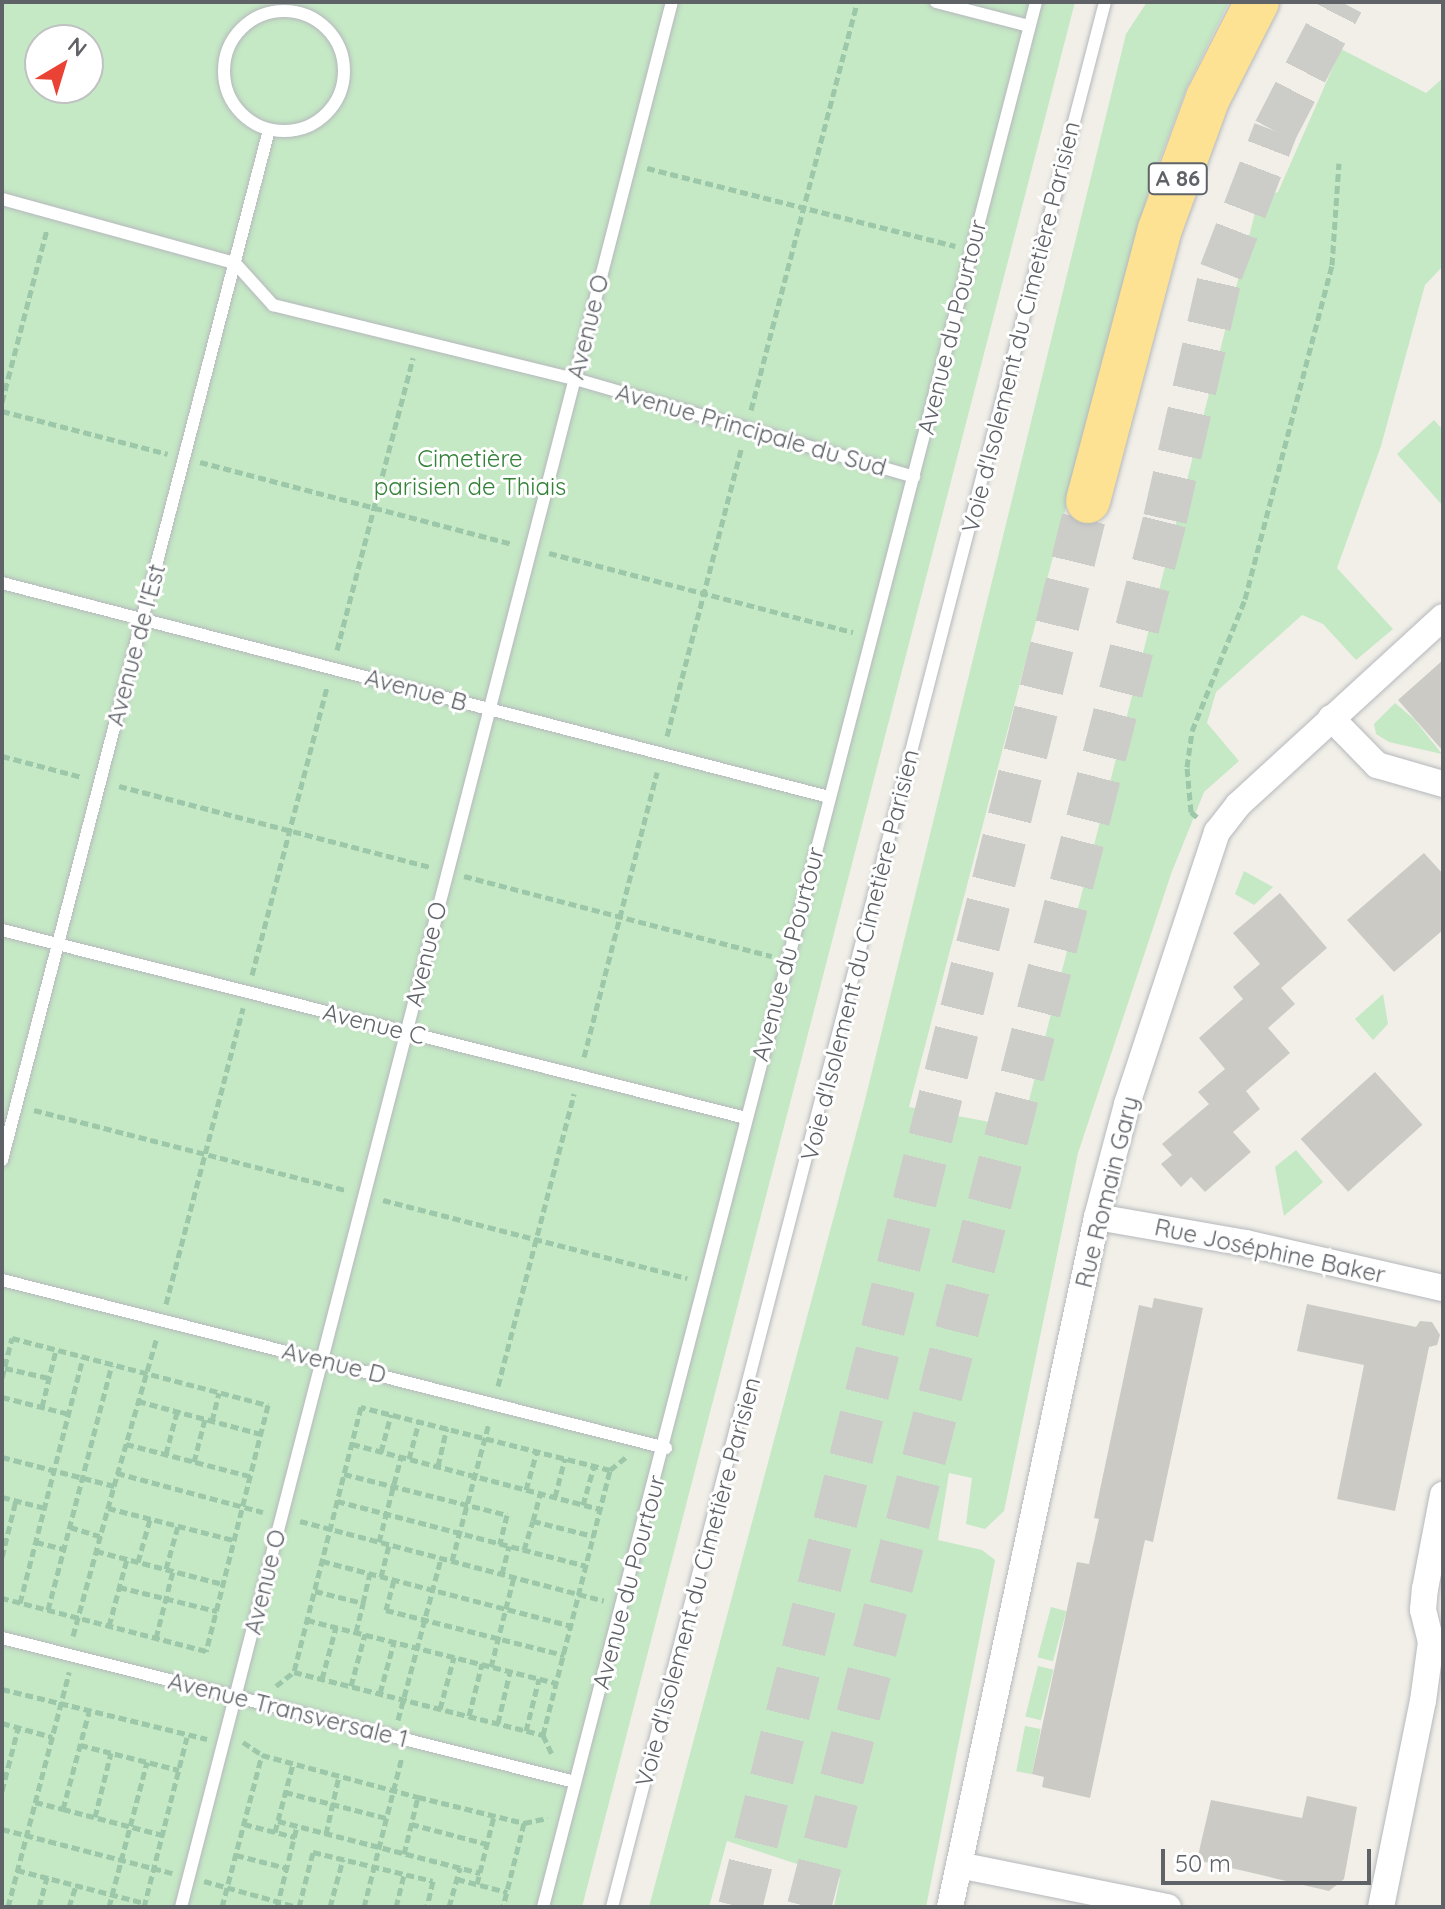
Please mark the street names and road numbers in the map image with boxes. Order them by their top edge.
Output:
street label: Voie d'Isolement du Cimetière Parisien [956,118,1086,536]
road number: A 86 [1146,161,1210,197]
street label: Avenue du Pourtour [911,216,993,438]
street label: Avenue O [561,272,615,382]
street label: Avenue Principale du Sud [612,378,890,482]
street label: Avenue de l'Est [101,561,171,729]
street label: Avenue B [362,663,470,717]
street label: Voie d'Isolement du Cimetière Parisien [795,746,925,1164]
street label: Avenue du Pourtour [746,844,830,1064]
street label: Avenue O [399,899,453,1009]
street label: Avenue C [320,997,428,1051]
street label: Rue Romain Gary [1069,1093,1145,1291]
street label: Rue Joséphine Baker [1152,1212,1388,1290]
street label: Avenue D [279,1336,389,1390]
street label: Voie d'Isolement du Cimetière Parisien [629,1374,767,1790]
street label: Avenue du Pourtour [587,1472,671,1692]
street label: Avenue O [238,1527,292,1637]
street label: Avenue Transversale 1 [165,1666,411,1754]

